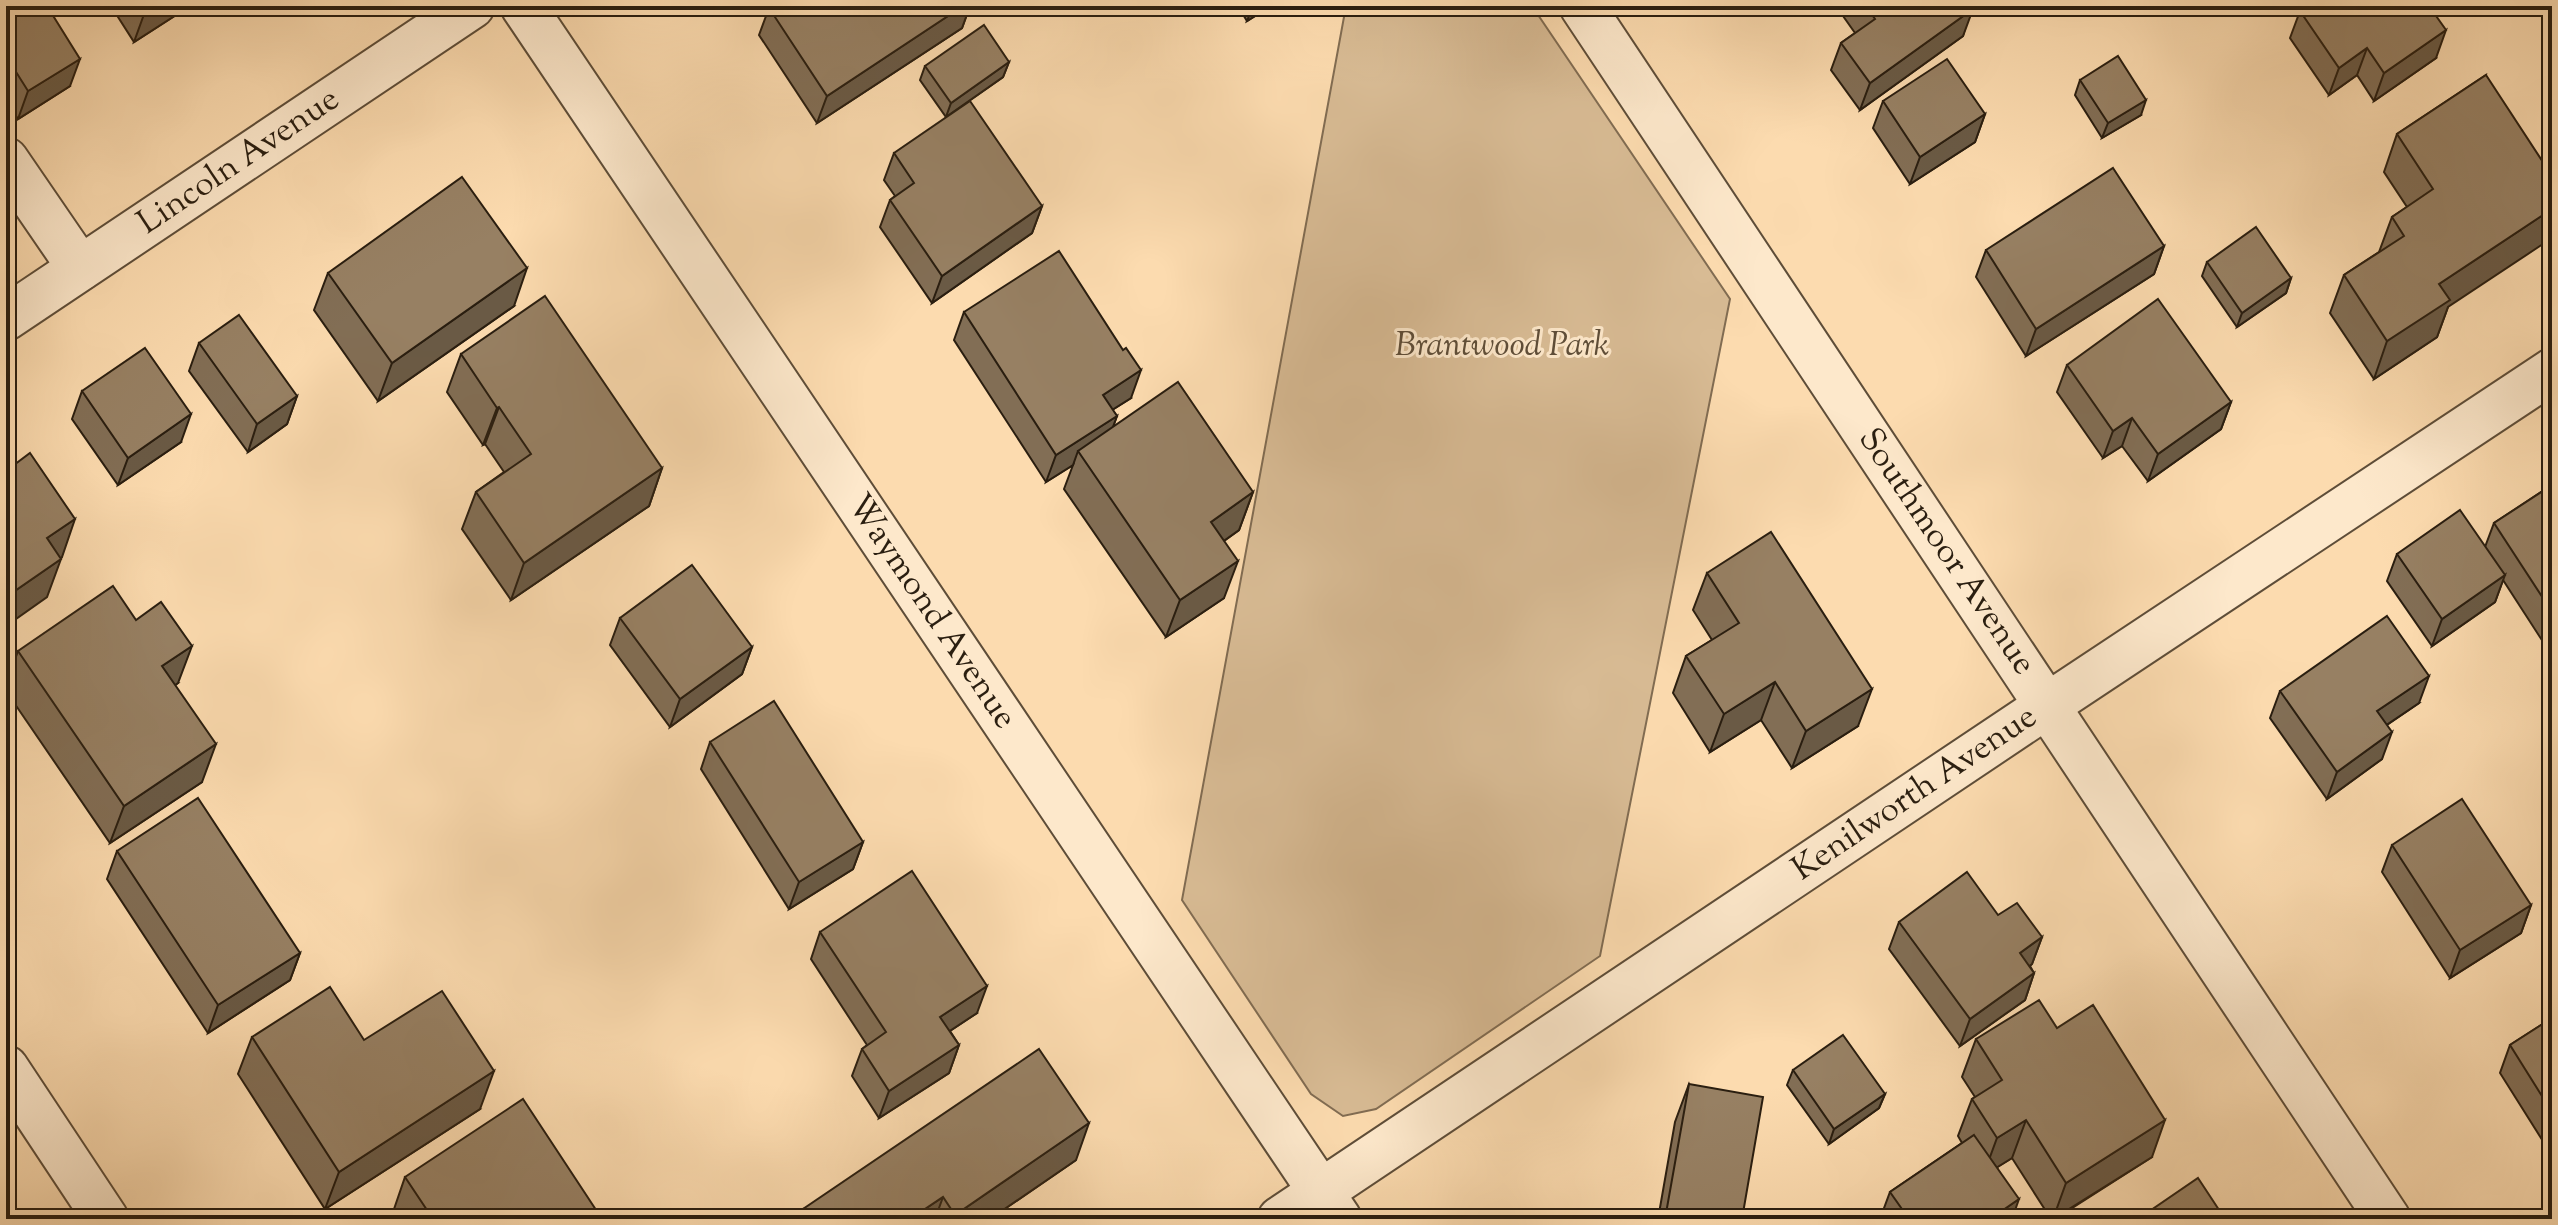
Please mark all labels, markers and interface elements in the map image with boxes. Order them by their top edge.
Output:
street label: Lincoln Avenue [128,76,350,248]
park label: Brantwood Park [1395,322,1609,371]
street label: Southmoor Avenue [1845,419,2047,685]
street label: Waymond Avenue [834,485,1028,739]
street label: Kenilworth Avenue [1783,694,2047,894]

